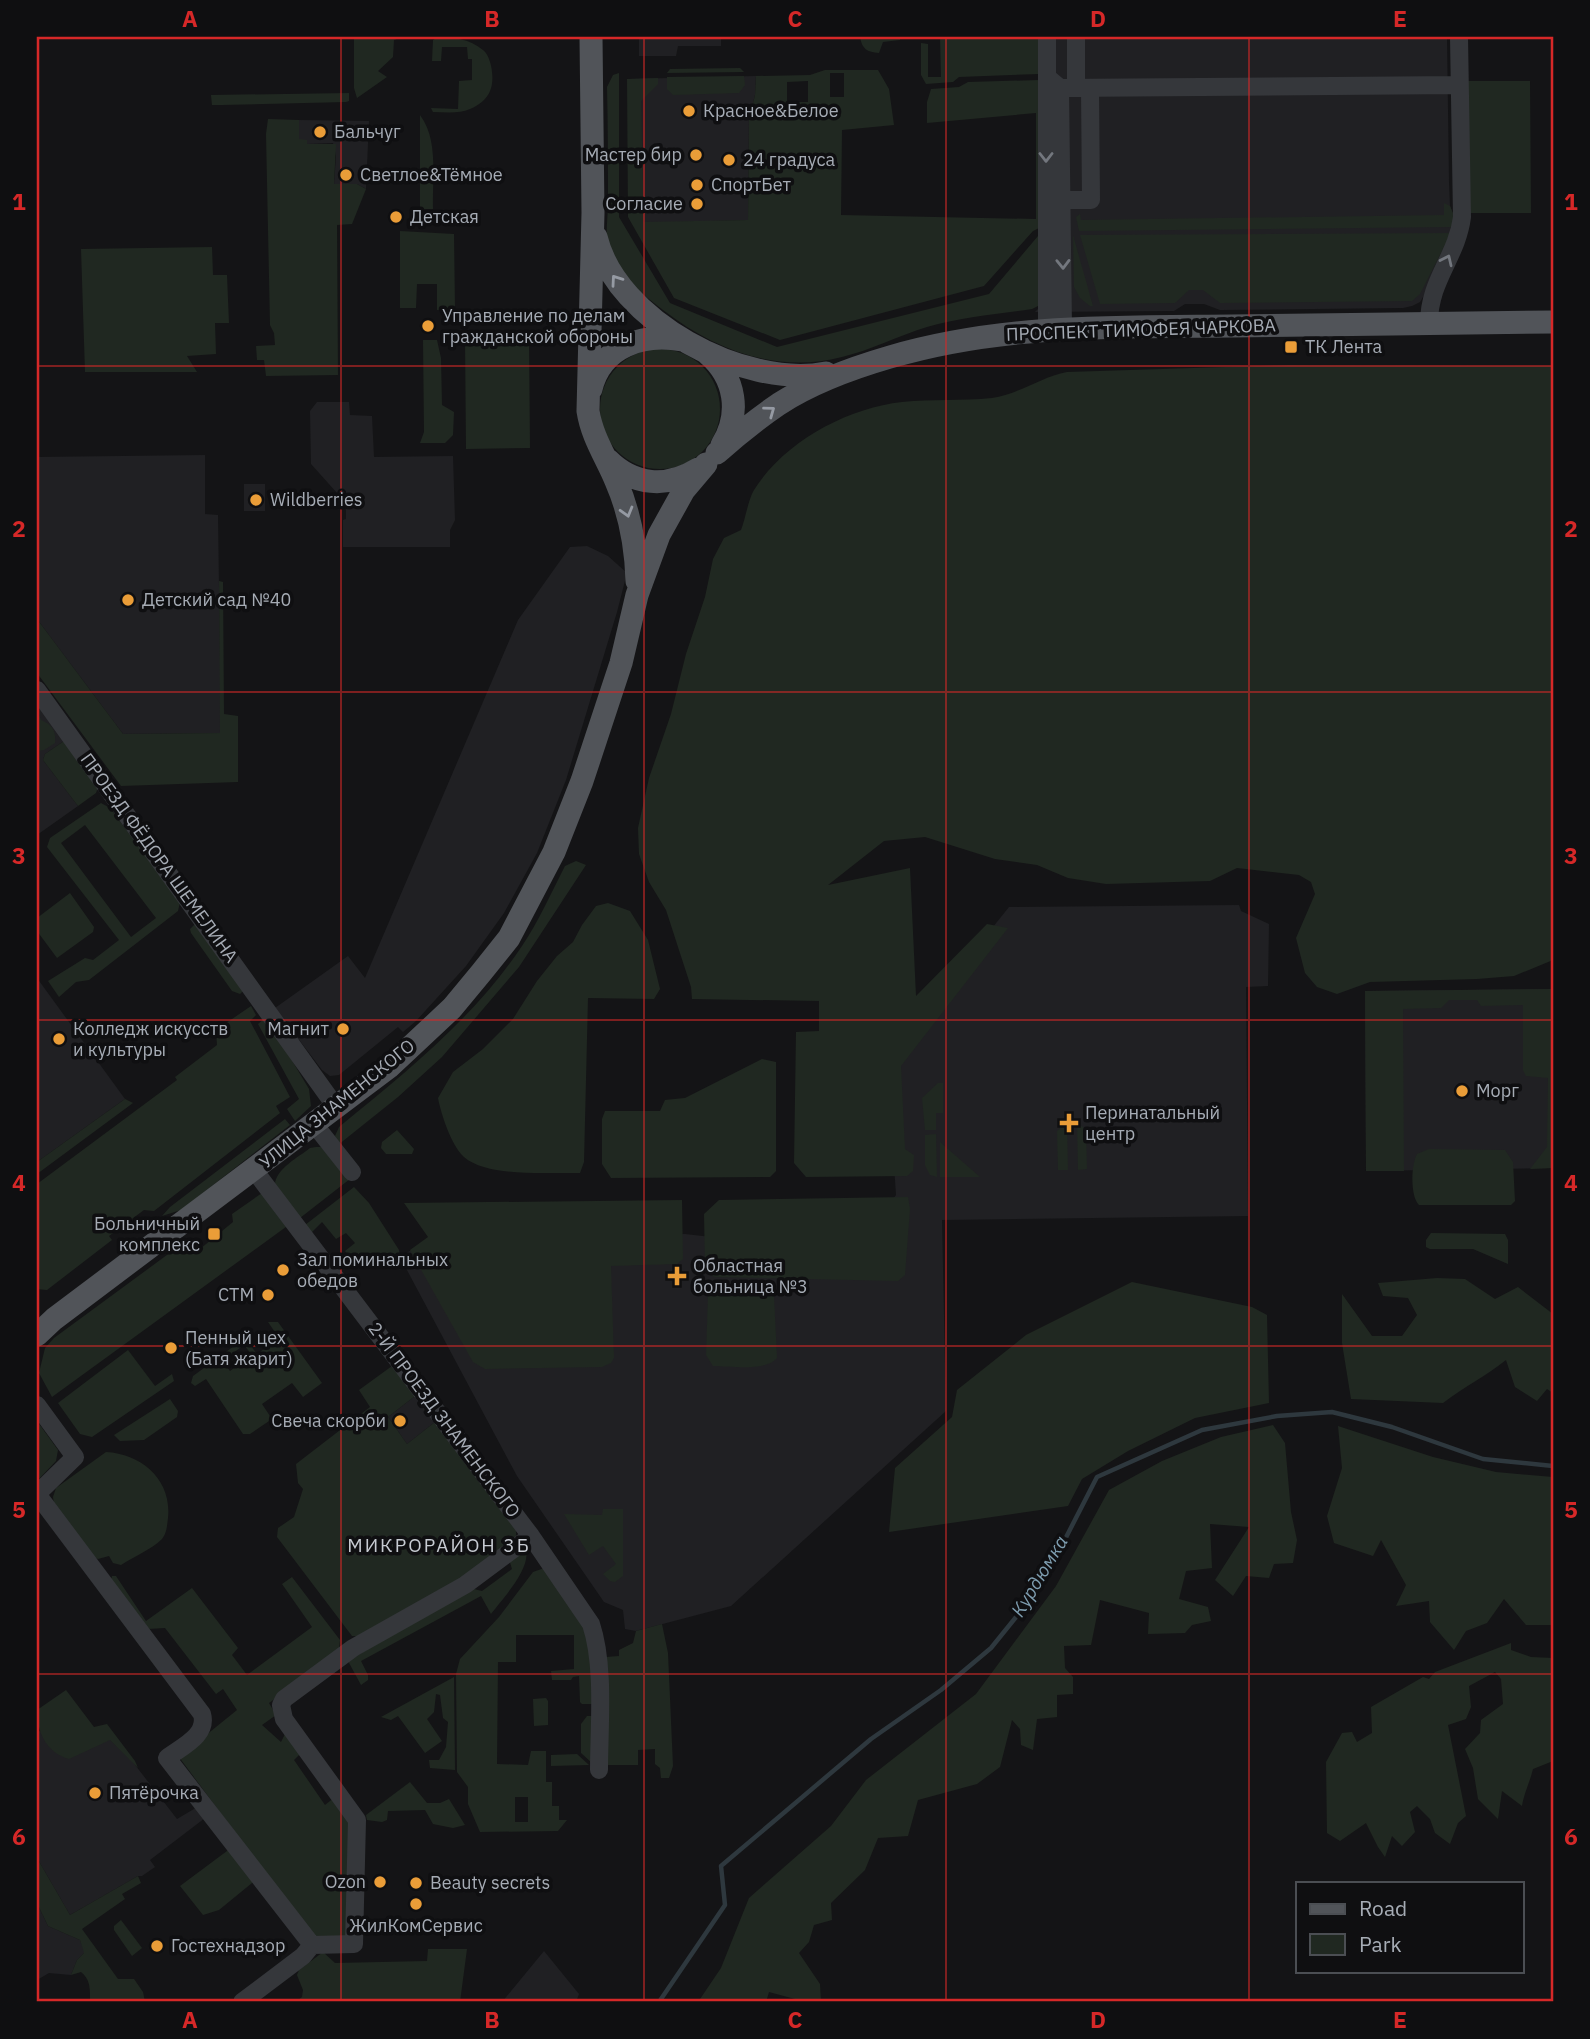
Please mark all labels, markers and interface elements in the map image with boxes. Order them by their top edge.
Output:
text: A [182,3,198,33]
text: B [484,3,500,33]
text: C [788,3,803,33]
text: D [1090,3,1106,33]
text: E [1393,3,1407,33]
place label: Красное&Белое [703,99,839,122]
marker: Красное&Белое [681,103,697,119]
place label: Бальчуг [334,120,401,143]
marker: Бальчуг [312,124,328,140]
place label: Мастер бир [585,143,682,166]
marker: Мастер бир [688,147,704,163]
place label: 24 градуса [743,148,836,171]
marker: 24 градуса [721,152,737,168]
one-way arrow [1038,152,1054,162]
place label: Светлое&Тёмное [360,163,503,186]
marker: Светлое&Тёмное [338,167,354,183]
place label: СпортБет [711,173,791,196]
marker: СпортБет [689,177,705,193]
text: 1 [12,186,26,216]
text: 1 [1564,186,1578,216]
place label: Согласие [605,192,683,215]
marker: Согласие [689,196,705,212]
place label: Детская [410,205,479,228]
marker: Детская [388,209,404,225]
one-way arrow [1439,255,1453,267]
one-way arrow [1055,259,1070,270]
one-way arrow [612,275,624,288]
place label: Управление по делам гражданской обороны [442,304,633,348]
street label: ПРОСПЕКТ ТИМОФЕЯ ЧАРКОВА [1006,313,1277,346]
marker: Управление по делам гражданской обороны [420,318,436,334]
place label: ТК Лента [1305,335,1382,358]
marker: ТК Лента [1283,339,1299,355]
one-way arrow [762,406,775,419]
place label: Wildberries [270,488,363,511]
marker: Wildberries [248,492,264,508]
one-way arrow [619,506,633,518]
text: 2 [12,513,26,543]
text: 2 [1564,513,1578,543]
place label: Детский сад №40 [142,588,291,611]
marker: Детский сад №40 [120,592,136,608]
street label: ПРОЕЗД ФЁДОРА ШЕМЕЛИНА [76,748,243,967]
text: 3 [12,840,26,870]
text: 3 [1564,840,1578,870]
place label: Колледж искусств и культуры [73,1017,228,1061]
place label: Магнит [267,1017,329,1040]
marker: Магнит [335,1021,351,1037]
marker: Колледж искусств и культуры [51,1031,67,1047]
street label: УЛИЦА ЗНАМЕНСКОГО [254,1034,419,1173]
place label: Морг [1476,1079,1519,1102]
marker: Морг [1454,1083,1470,1099]
place label: Перинатальный центр [1085,1101,1220,1145]
marker: Перинатальный центр [1059,1113,1079,1133]
text: 4 [12,1167,26,1197]
text: 4 [1564,1167,1578,1197]
place label: Больничный комплекс [94,1212,200,1256]
marker: Больничный комплекс [206,1226,222,1242]
place label: Зал поминальных обедов [297,1248,448,1292]
place label: Областная больница №3 [693,1254,808,1298]
marker: Зал поминальных обедов [275,1262,291,1278]
marker: Областная больница №3 [667,1266,687,1286]
place label: СТМ [218,1283,254,1306]
marker: СТМ [260,1287,276,1303]
street label: 2-Й ПРОЕЗД ЗНАМЕНСКОГО [363,1317,525,1522]
place label: Пенный цех (Батя жарит) [185,1326,293,1370]
marker: Пенный цех (Батя жарит) [163,1340,179,1356]
place label: Свеча скорби [271,1409,386,1432]
marker: Свеча скорби [392,1413,408,1429]
text: 5 [12,1494,26,1524]
text: 5 [1564,1494,1578,1524]
water label: Курдюмка [1005,1531,1073,1621]
district label: МИКРОРАЙОН 3Б [347,1533,531,1557]
place label: Пятёрочка [109,1781,199,1804]
marker: Пятёрочка [87,1785,103,1801]
text: 6 [12,1821,26,1851]
text: 6 [1564,1821,1578,1851]
place label: Ozon [325,1870,366,1893]
place label: Beauty secrets [430,1871,550,1894]
marker: Ozon [372,1874,388,1890]
marker: Beauty secrets [408,1875,424,1891]
legend [1296,1882,1524,1972]
text: Road [1359,1894,1407,1922]
marker: ЖилКомСервис [408,1896,424,1912]
place label: ЖилКомСервис [349,1914,483,1937]
text: Park [1359,1930,1402,1958]
place label: Гостехнадзор [171,1934,285,1957]
marker: Гостехнадзор [149,1938,165,1954]
text: A [182,2004,198,2034]
text: B [484,2004,500,2034]
text: C [788,2004,803,2034]
text: D [1090,2004,1106,2034]
text: E [1393,2004,1407,2034]

